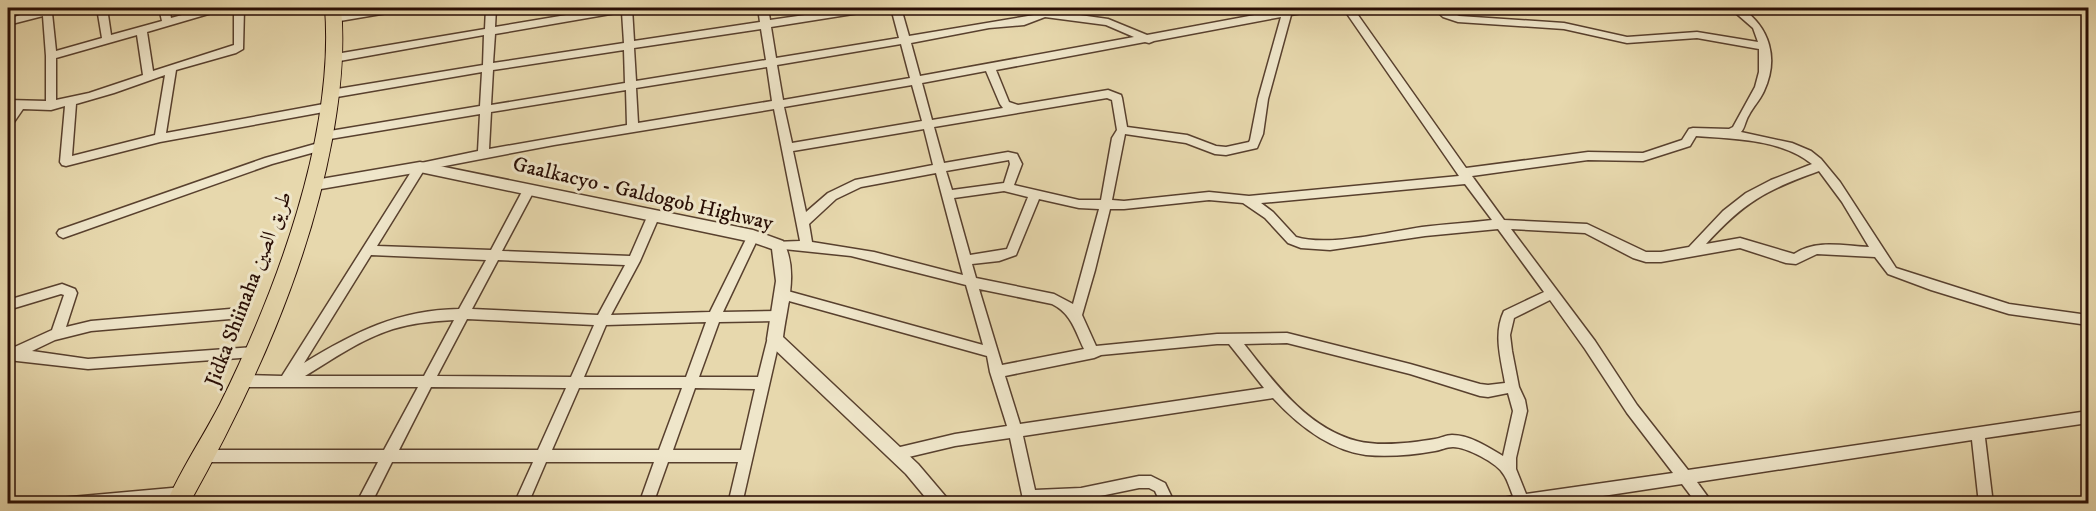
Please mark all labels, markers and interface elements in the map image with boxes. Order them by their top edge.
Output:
street label: Gaalkacyo - Galdogob Highway [510,151,777,237]
street label: Jidka Shiinaha طريق الصين [199,188,298,392]

